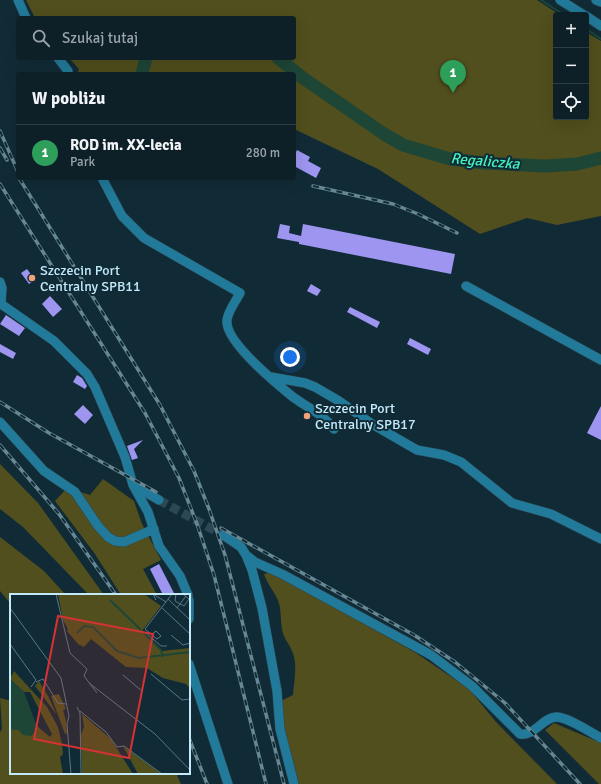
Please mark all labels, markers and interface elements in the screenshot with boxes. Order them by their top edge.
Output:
map controls [553,12,589,120]
button: + [553,12,589,48]
search box [16,16,296,60]
icon: search [30,27,52,49]
text: Szukaj tutaj [62,29,138,47]
button: − [553,48,589,84]
pin: 1 [440,60,466,93]
button: locate [553,84,589,120]
text: W pobliżu [32,88,105,109]
text: ROD im. XX-lecia [70,136,182,154]
text: 1 [41,145,49,161]
text: 280 m [246,145,280,161]
water label: Regaliczka [450,149,521,173]
text: Park [70,154,95,170]
place label: Szczecin Port Centralny SPB11 [40,262,141,295]
marker: Szczecin Port Centralny SPB11 [27,273,37,283]
your location [280,347,300,367]
place label: Szczecin Port Centralny SPB17 [315,400,416,433]
marker: Szczecin Port Centralny SPB17 [302,411,312,421]
inset map [10,594,190,774]

